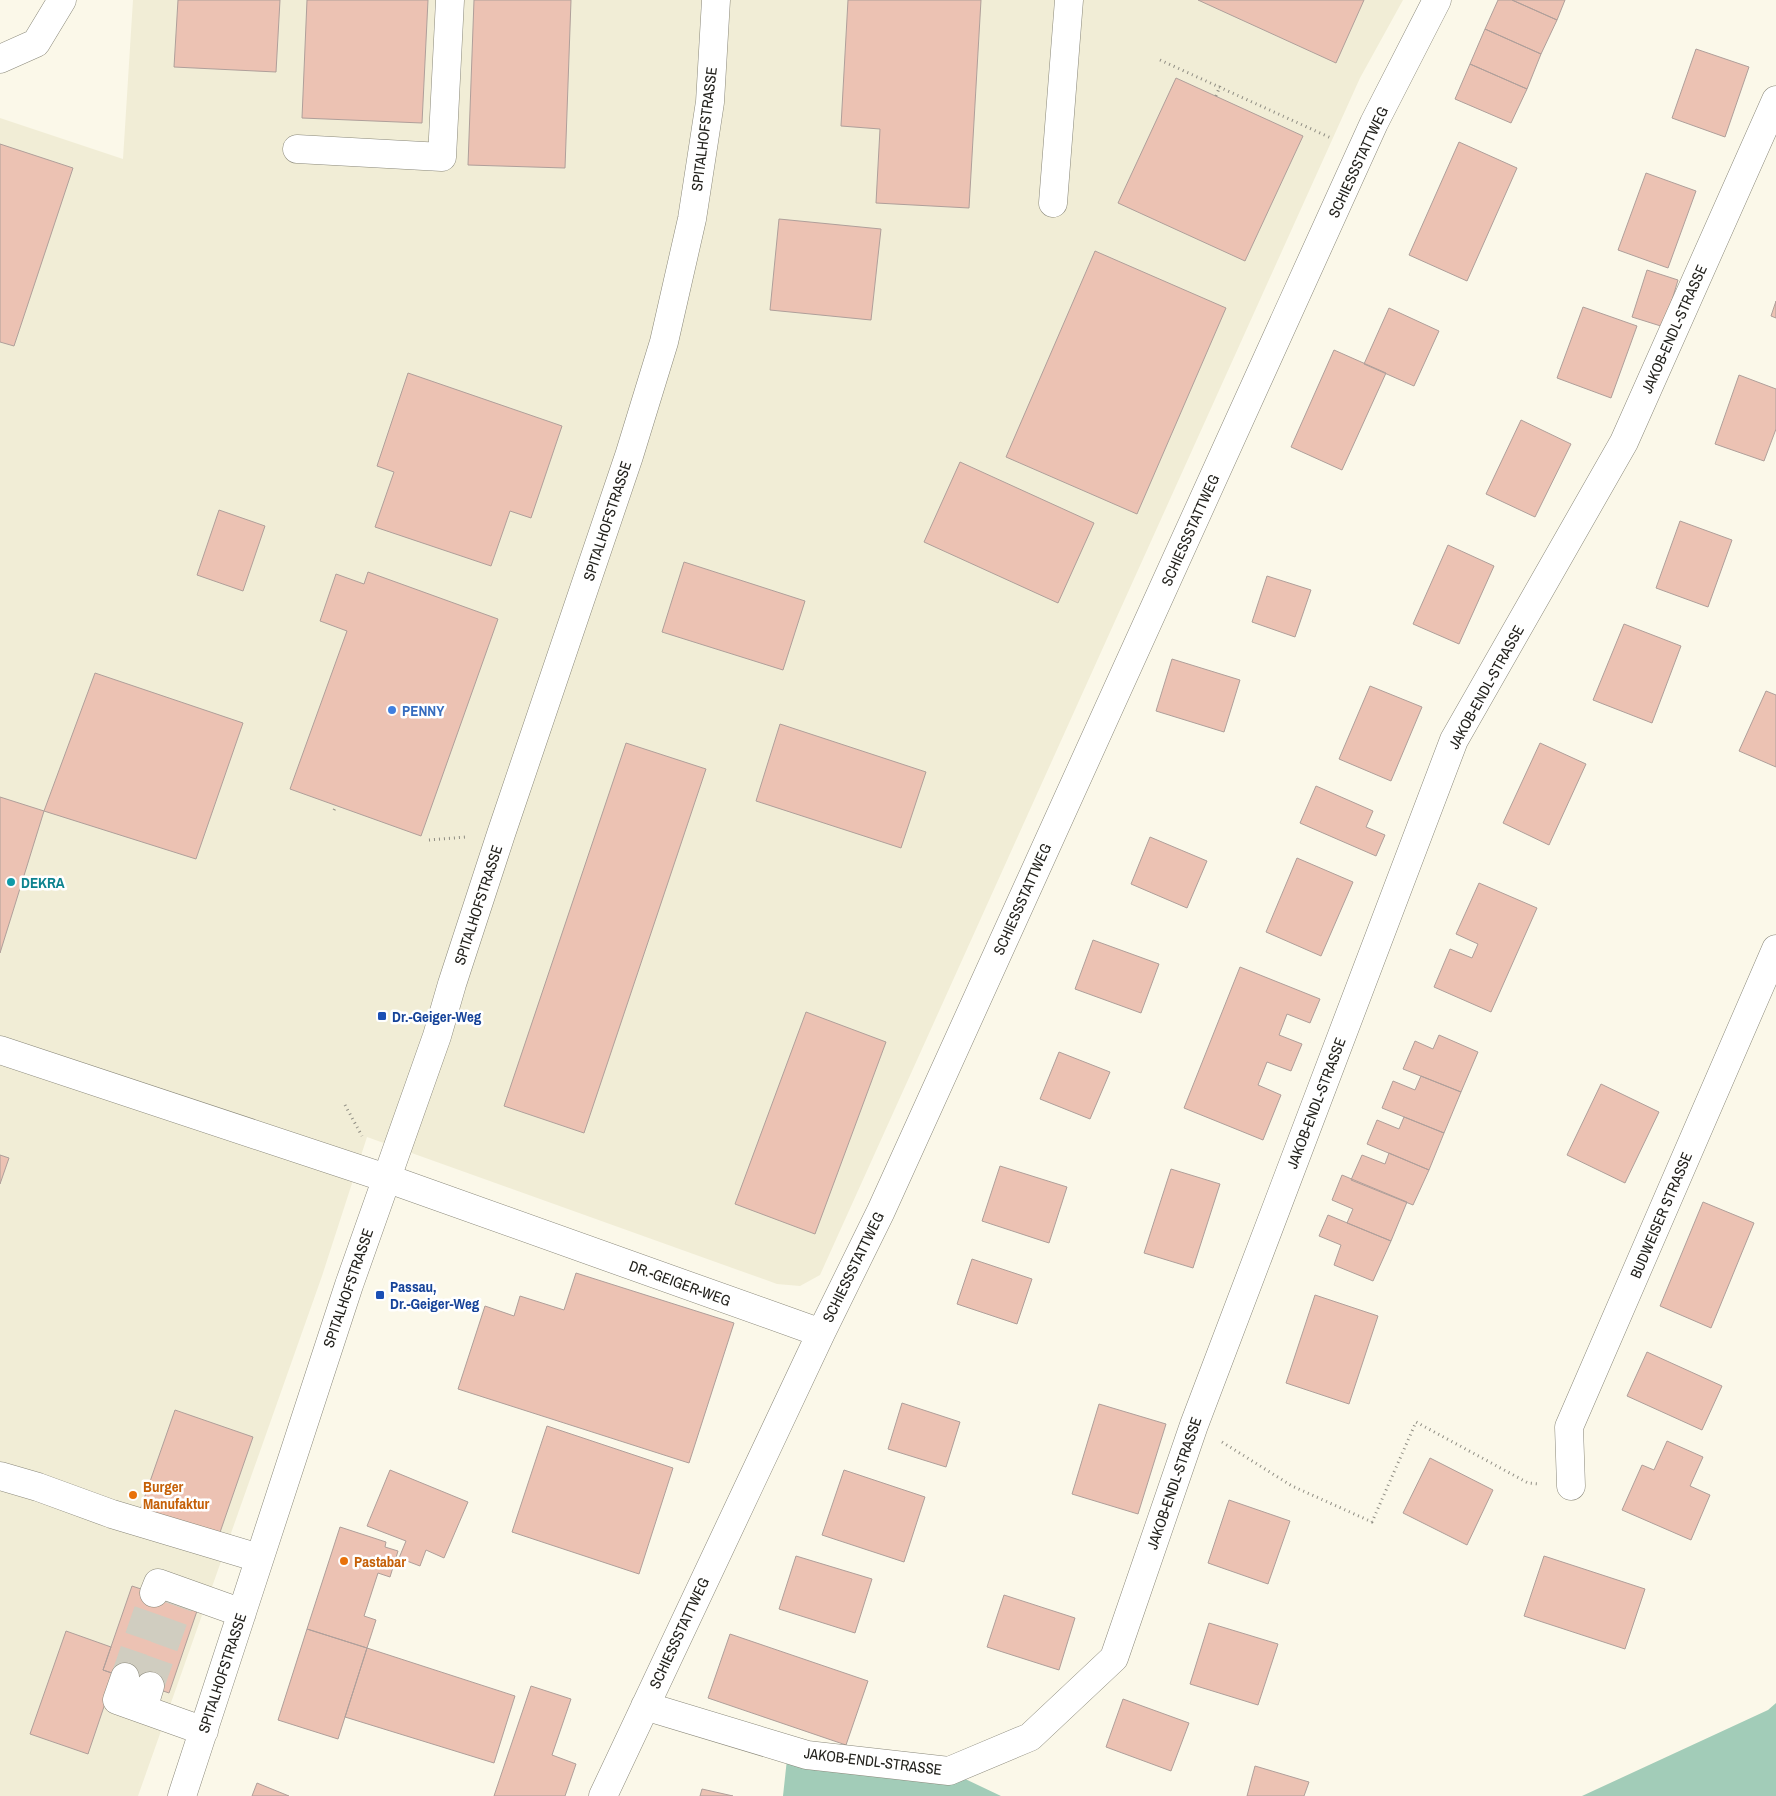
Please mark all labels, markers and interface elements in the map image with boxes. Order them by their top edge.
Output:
street label: SPITALHOFSTRASSE [686,66,722,192]
street label: SCHIESSSTATTWEG [1323,103,1393,221]
street label: JAKOB-ENDL-STRASSE [1636,261,1712,397]
street label: SPITALHOFSTRASSE [578,458,636,584]
street label: SCHIESSSTATTWEG [1156,471,1224,589]
street label: JAKOB-ENDL-STRASSE [1443,621,1529,753]
place label: PENNY [402,700,445,721]
marker: PENNY [386,704,398,716]
street label: SCHIESSSTATTWEG [988,840,1056,958]
street label: SPITALHOFSTRASSE [449,842,507,968]
place label: DEKRA [21,872,65,893]
marker: DEKRA [5,876,17,888]
place label: Dr.-Geiger-Weg [392,1006,482,1027]
marker: Dr.-Geiger-Weg [376,1010,388,1022]
street label: JAKOB-ENDL-STRASSE [1281,1034,1351,1172]
street label: BUDWEISER STRASSE [1625,1149,1697,1281]
street label: SCHIESSSTATTWEG [817,1208,889,1326]
street label: SPITALHOFSTRASSE [318,1226,378,1350]
street label: DR.-GEIGER-WEG [626,1255,734,1311]
place label: Passau, Dr.-Geiger-Weg [390,1276,480,1314]
marker: Passau, Dr.-Geiger-Weg [374,1289,386,1301]
street label: JAKOB-ENDL-STRASSE [1141,1414,1207,1552]
place label: Burger Manufaktur [143,1476,210,1514]
marker: Burger Manufaktur [127,1489,139,1501]
place label: Pastabar [354,1551,406,1572]
marker: Pastabar [338,1555,350,1567]
street label: SCHIESSSTATTWEG [644,1574,714,1692]
street label: SPITALHOFSTRASSE [193,1610,251,1736]
street label: JAKOB-ENDL-STRASSE [803,1742,943,1780]

